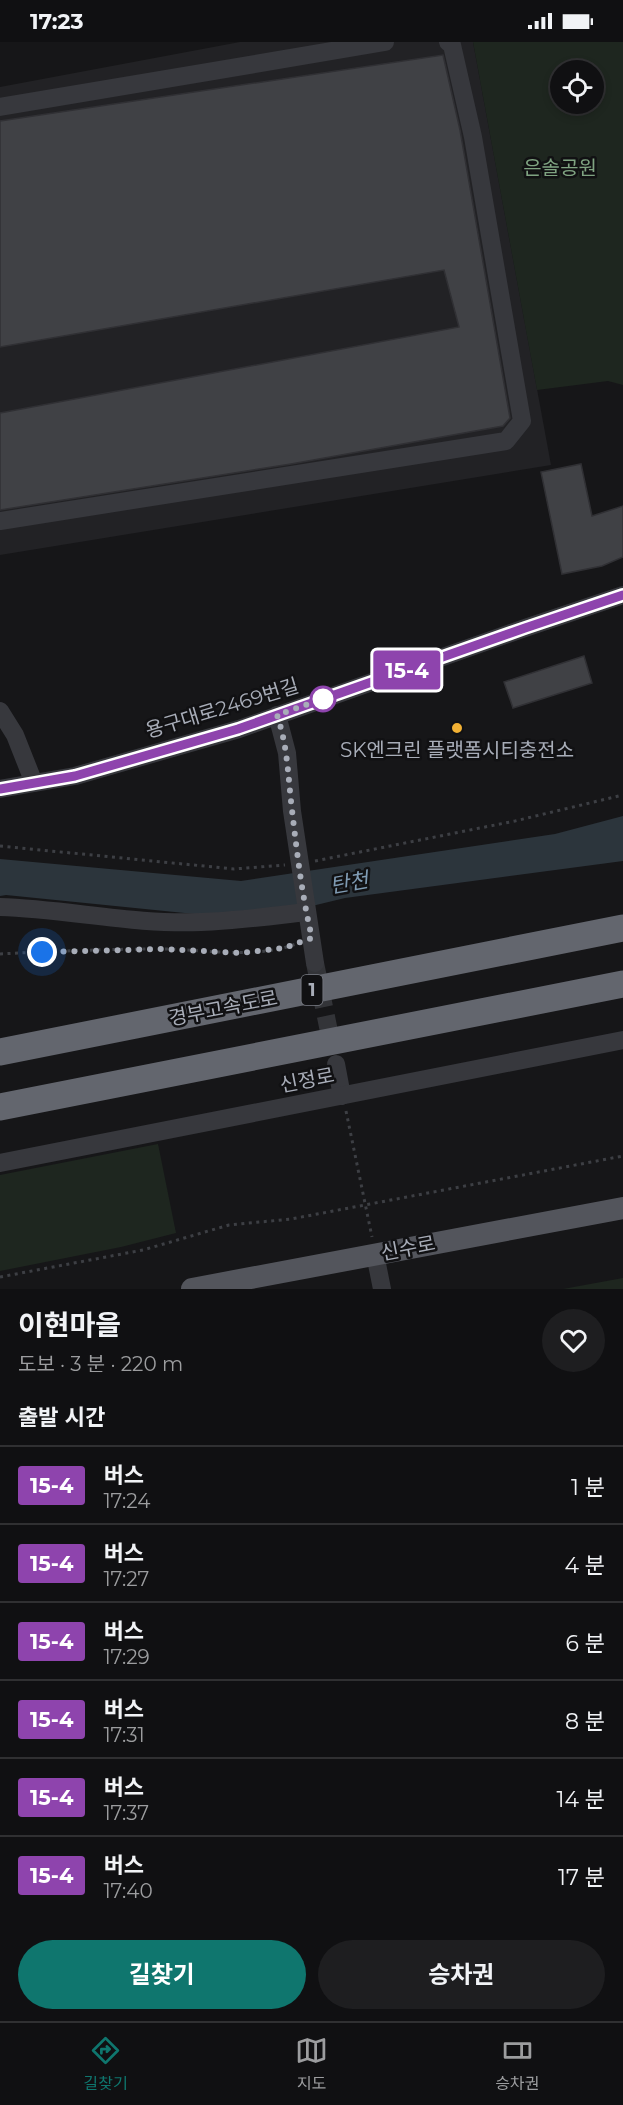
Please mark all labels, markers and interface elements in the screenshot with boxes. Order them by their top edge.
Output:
text: 17:23 [30,8,84,35]
map controls [550,60,604,114]
button: locate [550,60,604,114]
park label: 은솔공원 [523,156,597,180]
line badge: 15-4 [365,650,449,690]
text: 15-4 [385,658,429,683]
street label: 용구대로2469번길 [143,673,301,743]
unlabelled marker [310,686,336,712]
marker: SK엔크린 플랫폼시티충전소 [450,721,464,735]
place label: SK엔크린 플랫폼시티충전소 [340,738,574,762]
water label: 탄천 [328,866,373,898]
your location [27,937,57,967]
road number: 1 [302,975,322,1005]
street label: 경부고속도로 [167,986,279,1030]
street label: 신정로 [278,1063,336,1097]
street label: 신수로 [379,1231,437,1265]
text: 이현마을 [18,1308,121,1342]
button: heart [542,1309,605,1372]
text: 도보 · 3 분 · 220 m [18,1352,183,1376]
text: 출발 시간 [18,1404,105,1431]
text: 버스 [103,1462,144,1489]
text: 15-4 [30,1473,73,1498]
text: 1 분 [571,1474,605,1501]
text: 17:24 [103,1489,150,1513]
text: 버스 [103,1540,144,1567]
text: 15-4 [30,1551,73,1576]
text: 4 분 [564,1552,605,1579]
text: 17:27 [103,1567,149,1591]
text: 버스 [103,1618,144,1645]
text: 15-4 [30,1629,73,1654]
text: 6 분 [566,1630,605,1657]
text: 17:29 [103,1645,150,1669]
text: 버스 [103,1696,144,1723]
text: 15-4 [30,1707,73,1732]
text: 8 분 [565,1708,605,1735]
text: 17:31 [103,1723,145,1747]
text: 버스 [103,1774,144,1801]
text: 15-4 [30,1785,73,1810]
text: 14 분 [557,1786,605,1813]
text: 17:37 [103,1801,149,1825]
text: 버스 [103,1852,144,1879]
text: 15-4 [30,1863,73,1888]
text: 17 분 [558,1864,605,1891]
text: 17:40 [103,1879,153,1903]
button: 길찾기 [18,1940,306,2009]
button: 승차권 [318,1940,605,2009]
tab: 길찾기 [84,2034,128,2094]
tab: 지도 [295,2034,328,2094]
tab: 승차권 [495,2034,539,2094]

